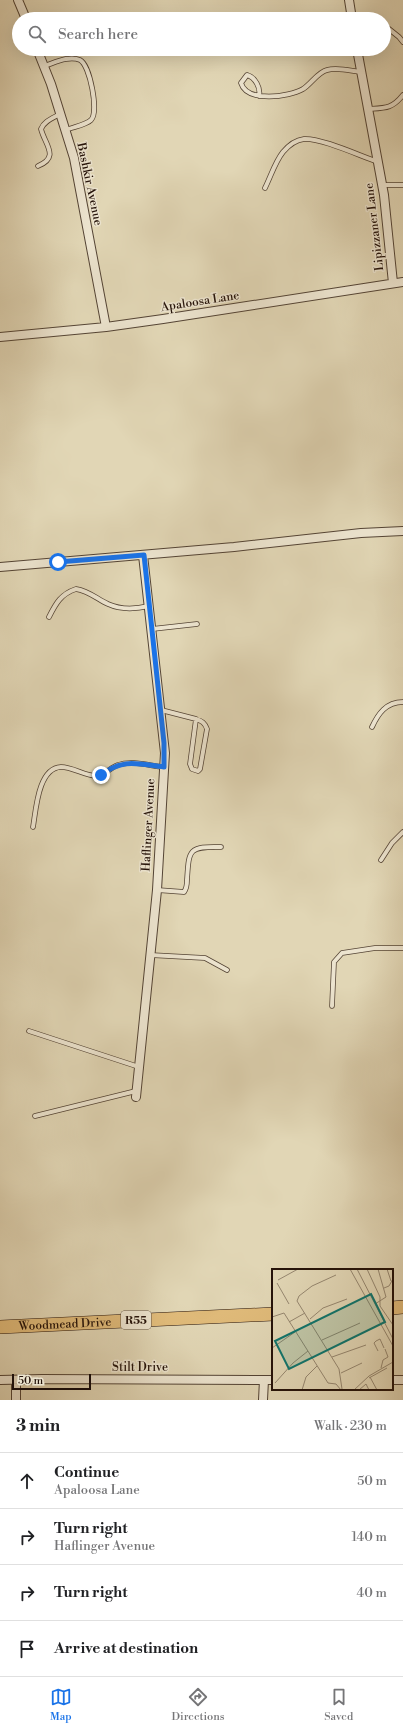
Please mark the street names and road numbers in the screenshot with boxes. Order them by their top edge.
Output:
street label: Bashkir Avenue [73,140,106,227]
street label: Lipizzaner Lane [362,182,387,272]
street label: Apaloosa Lane [159,288,240,315]
street label: Haflinger Avenue [139,778,158,872]
road number: R55 [121,1311,151,1329]
street label: Woodmead Drive [17,1315,112,1334]
street label: Stilt Drive [112,1360,168,1375]

